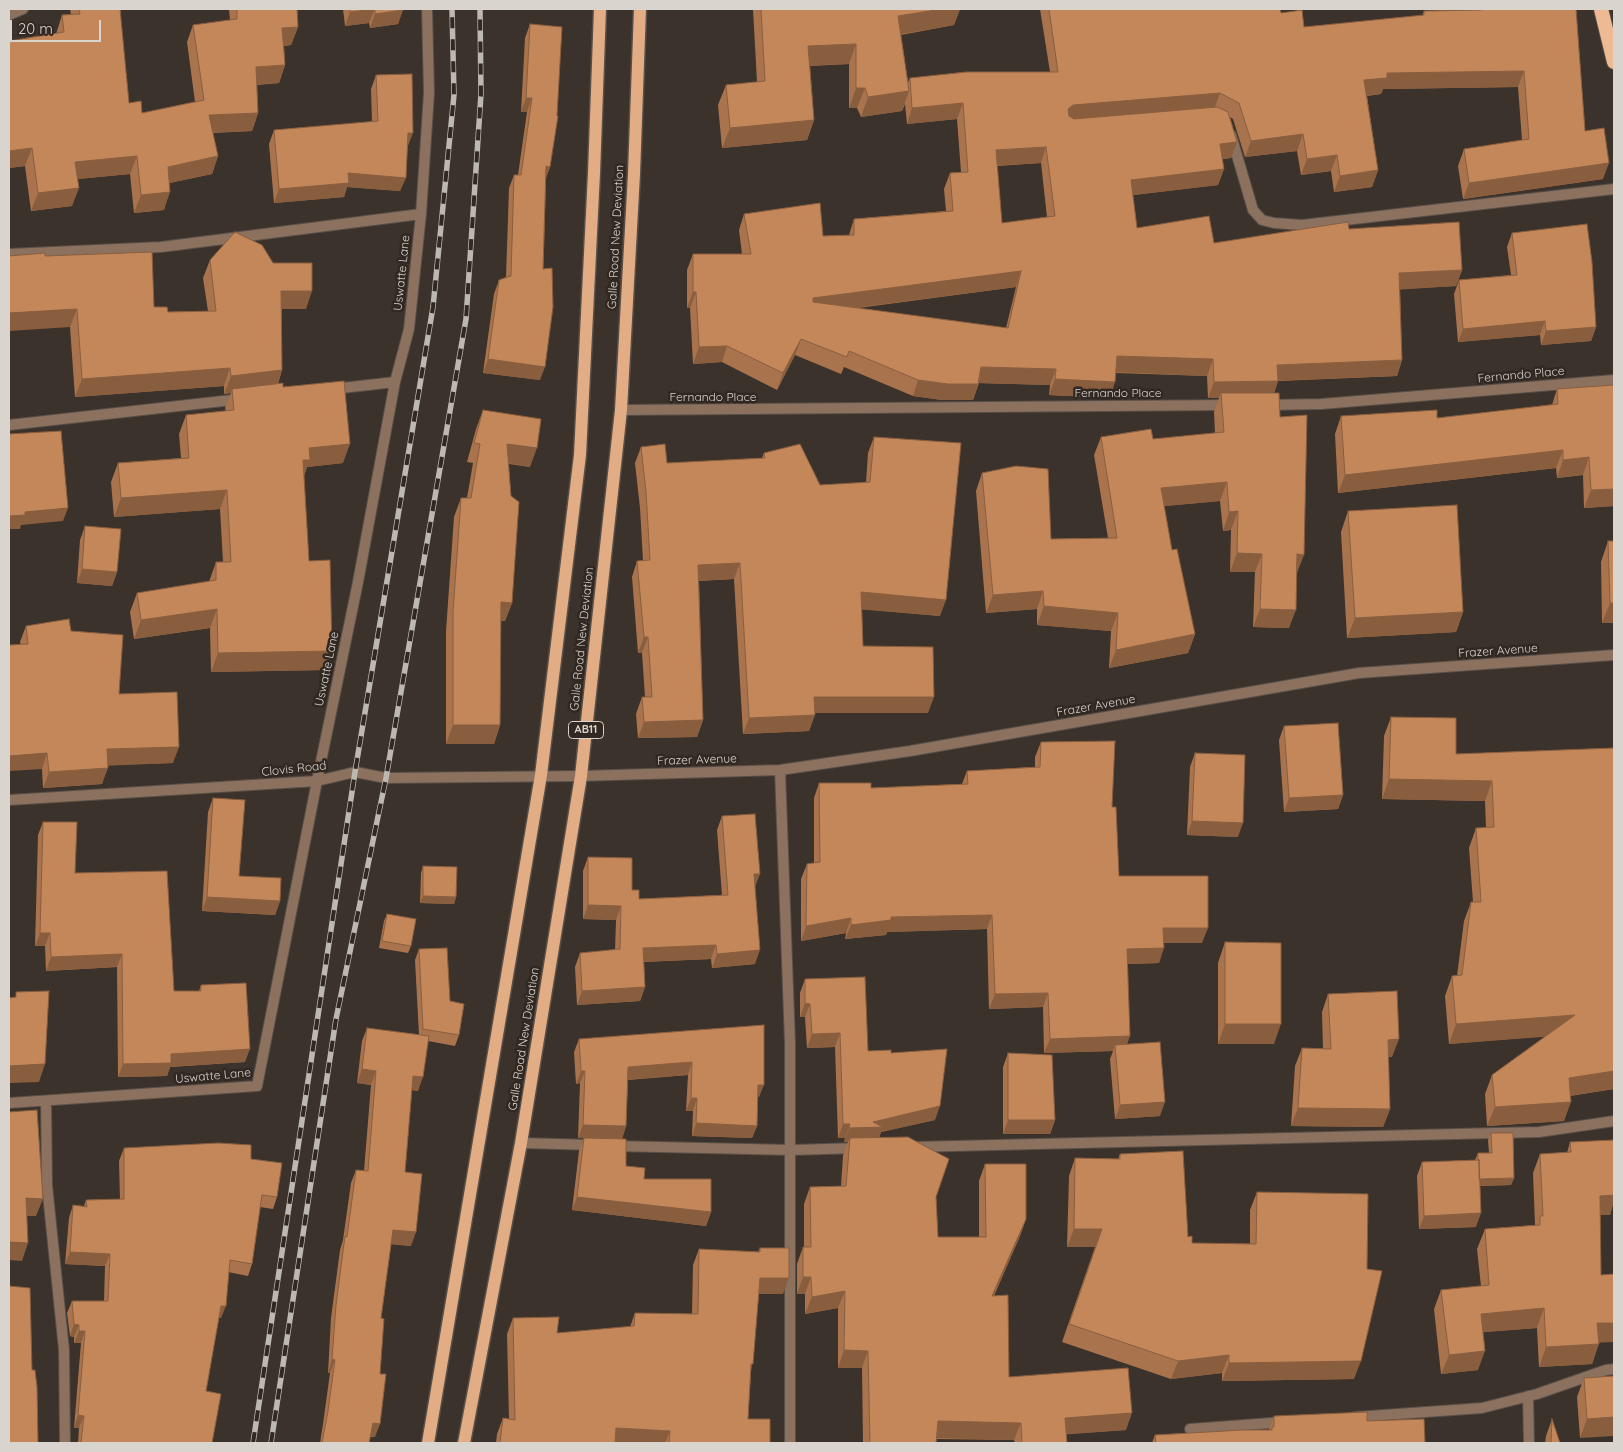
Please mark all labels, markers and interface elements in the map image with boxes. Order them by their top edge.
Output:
scale bar [12,10,104,42]
text: 20 m [18,19,53,38]
street label: Galle Road New Deviation [605,164,627,310]
street label: Uswatte Lane [391,234,413,312]
street label: Fernando Place [1477,364,1565,386]
street label: Fernando Place [1074,386,1162,400]
street label: Fernando Place [669,390,757,404]
street label: Galle Road New Deviation [567,566,597,712]
street label: Uswatte Lane [312,630,342,708]
street label: Frazer Avenue [1458,641,1538,661]
street label: Frazer Avenue [1055,692,1137,720]
road number: AB11 [568,722,604,738]
street label: Frazer Avenue [657,751,737,769]
street label: Clovis Road [261,758,327,780]
street label: Galle Road New Deviation [506,966,542,1112]
street label: Uswatte Lane [175,1066,251,1086]

